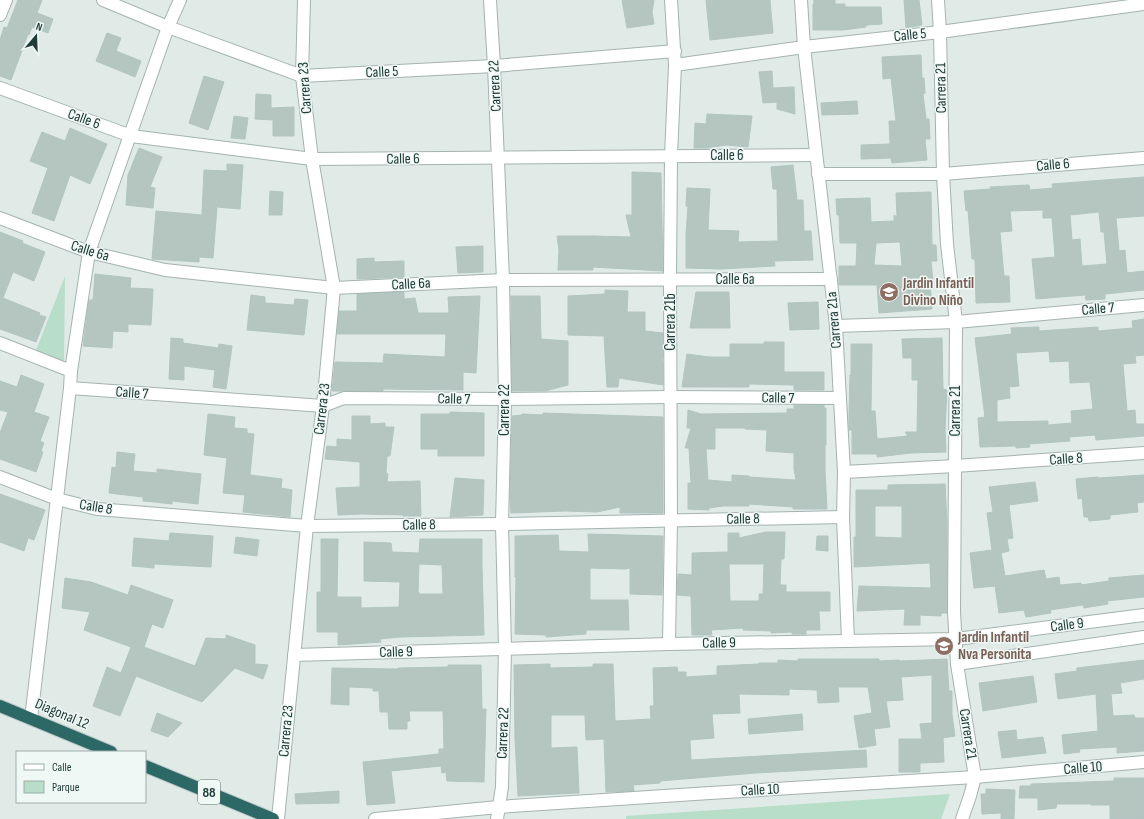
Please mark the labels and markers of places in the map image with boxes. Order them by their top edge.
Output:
place label: Jardin Infantil Divino Niño [902,274,974,310]
school or university icon: Jardin Infantil Divino Niño [878,281,900,303]
place label: Jardin Infantil Nva Personita [957,628,1031,664]
school or university icon: Jardin Infantil Nva Personita [933,635,955,657]

